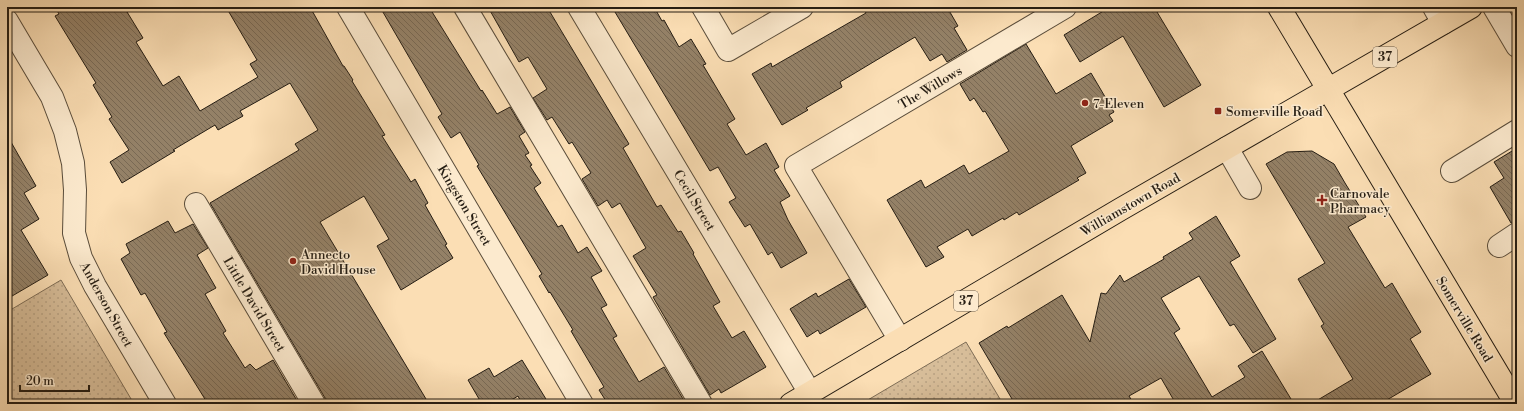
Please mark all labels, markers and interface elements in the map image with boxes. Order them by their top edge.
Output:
road number: 37 [1373,47,1397,67]
street label: The Willows [896,63,965,113]
place label: 7-Eleven [1093,96,1144,112]
marker: 7-Eleven [1080,98,1090,108]
place label: Somerville Road [1226,104,1323,120]
marker: Somerville Road [1213,106,1223,116]
street label: Kingston Street [434,162,495,249]
street label: Cecil Street [670,167,719,234]
street label: Williamstown Road [1077,170,1184,240]
place label: Carnovale Pharmacy [1330,186,1391,217]
marker: Carnovale Pharmacy [1317,195,1327,205]
place label: Annecto David House [300,247,376,278]
street label: Little David Street [219,254,289,355]
marker: Annecto David House [288,256,298,266]
street label: Anderson Street [76,258,136,350]
street label: Somerville Road [1432,274,1496,366]
road number: 37 [954,291,978,311]
scale bar [20,367,89,393]
text: 20 m [26,374,54,389]

